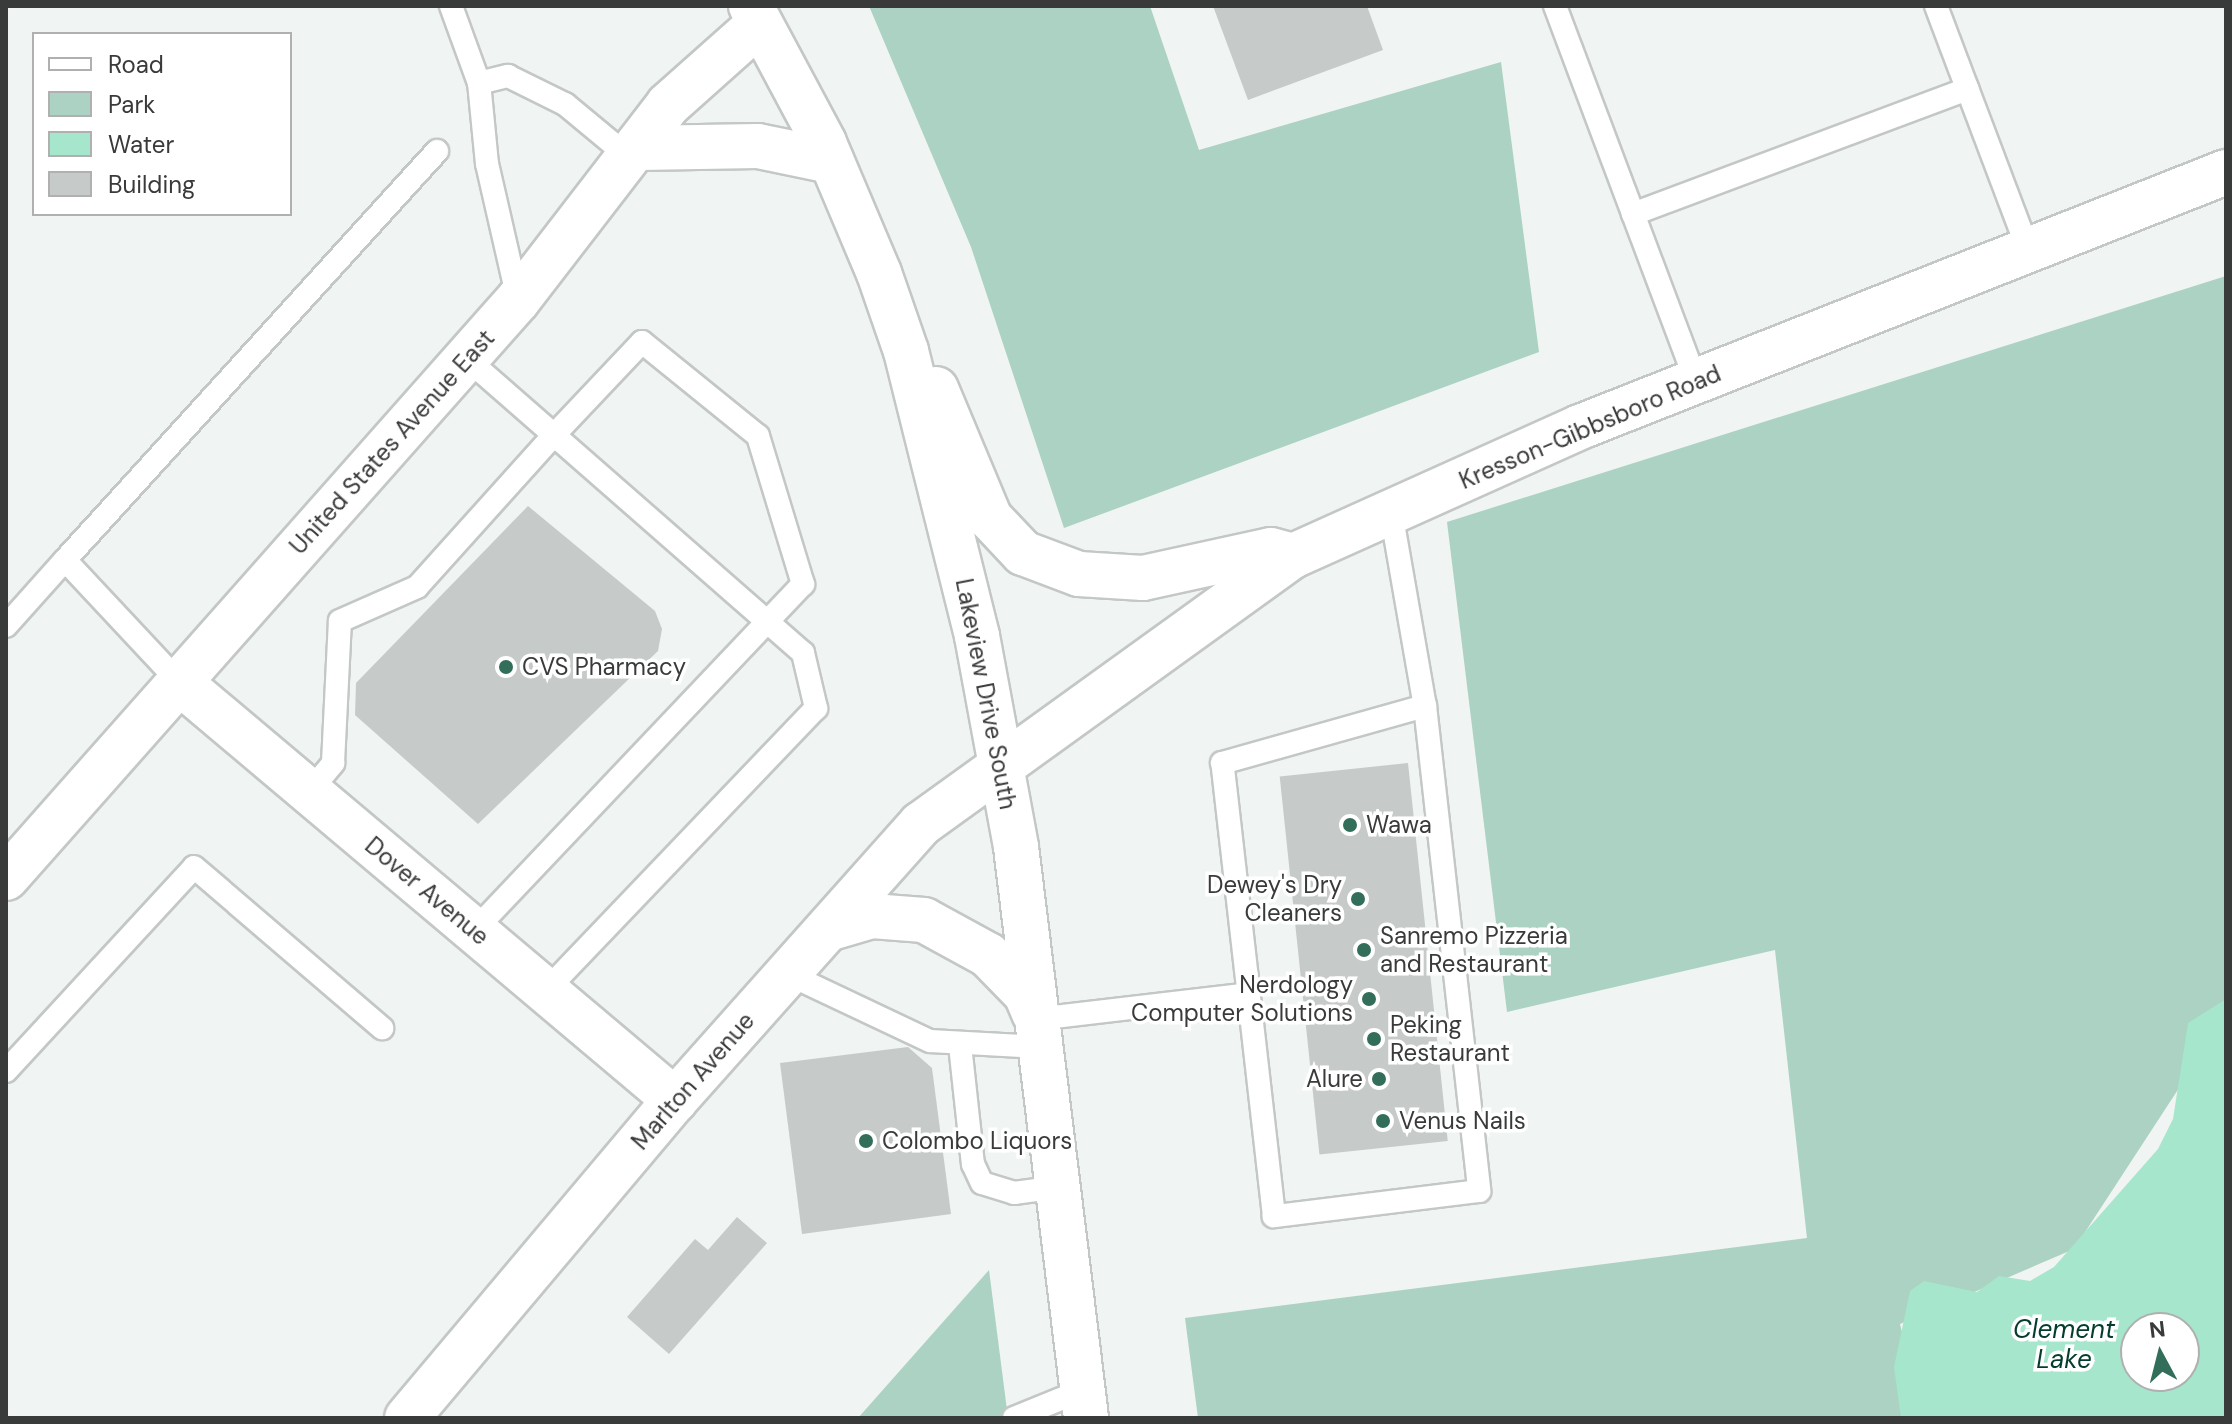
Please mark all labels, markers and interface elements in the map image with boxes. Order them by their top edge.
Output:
legend [32,32,292,216]
text: Road [108,49,164,80]
text: Park [108,89,155,120]
text: Water [108,129,174,160]
text: Building [108,169,195,200]
street label: United States Avenue East [284,324,500,560]
street label: Kresson-Gibbsboro Road [1455,359,1725,495]
street label: Lakeview Drive South [949,576,1023,812]
place label: CVS Pharmacy [522,653,686,681]
marker: CVS Pharmacy [497,658,515,676]
place label: Wawa [1366,811,1432,839]
marker: Wawa [1341,816,1359,834]
street label: Dover Avenue [359,831,495,951]
place label: Dewey's Dry Cleaners [1207,871,1342,927]
marker: Dewey's Dry Cleaners [1349,890,1367,908]
place label: Sanremo Pizzeria and Restaurant [1380,922,1568,978]
marker: Sanremo Pizzeria and Restaurant [1355,941,1373,959]
place label: Nerdology Computer Solutions [1131,971,1353,1027]
marker: Nerdology Computer Solutions [1360,990,1378,1008]
street label: Marlton Avenue [626,1006,760,1156]
place label: Peking Restaurant [1390,1011,1510,1067]
marker: Peking Restaurant [1365,1030,1383,1048]
place label: Alure [1306,1065,1363,1093]
marker: Alure [1370,1070,1388,1088]
place label: Venus Nails [1399,1107,1526,1135]
marker: Venus Nails [1374,1112,1392,1130]
place label: Colombo Liquors [882,1127,1072,1155]
marker: Colombo Liquors [857,1132,875,1150]
north arrow [2120,1312,2200,1392]
water label: Clement Lake [2013,1314,2115,1376]
text: N [2148,1314,2167,1345]

